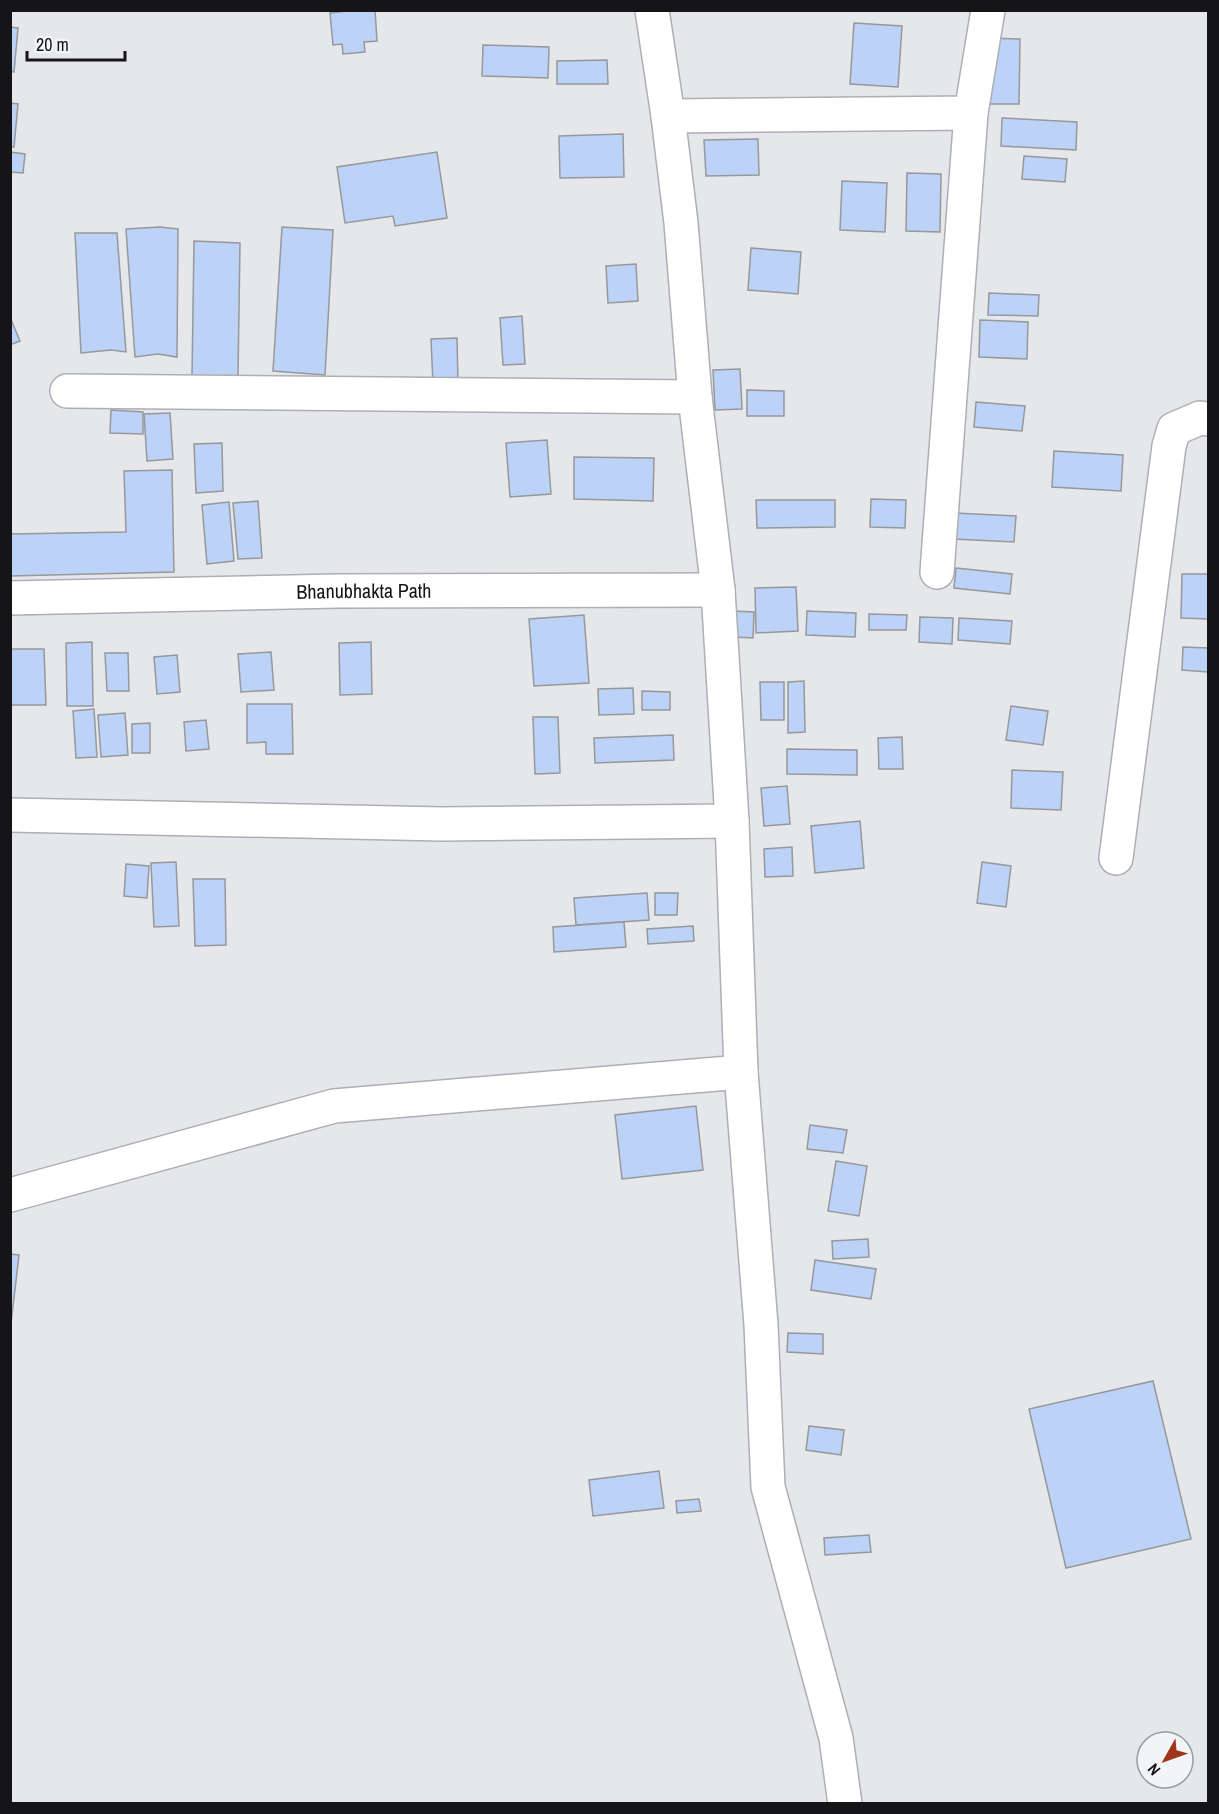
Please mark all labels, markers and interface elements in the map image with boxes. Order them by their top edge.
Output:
scale bar [27,24,124,62]
text: 20 m [36,32,69,57]
street label: Bhanubhakta Path [296,577,431,605]
north arrow [1135,1730,1195,1790]
text: N [1142,1759,1165,1780]

